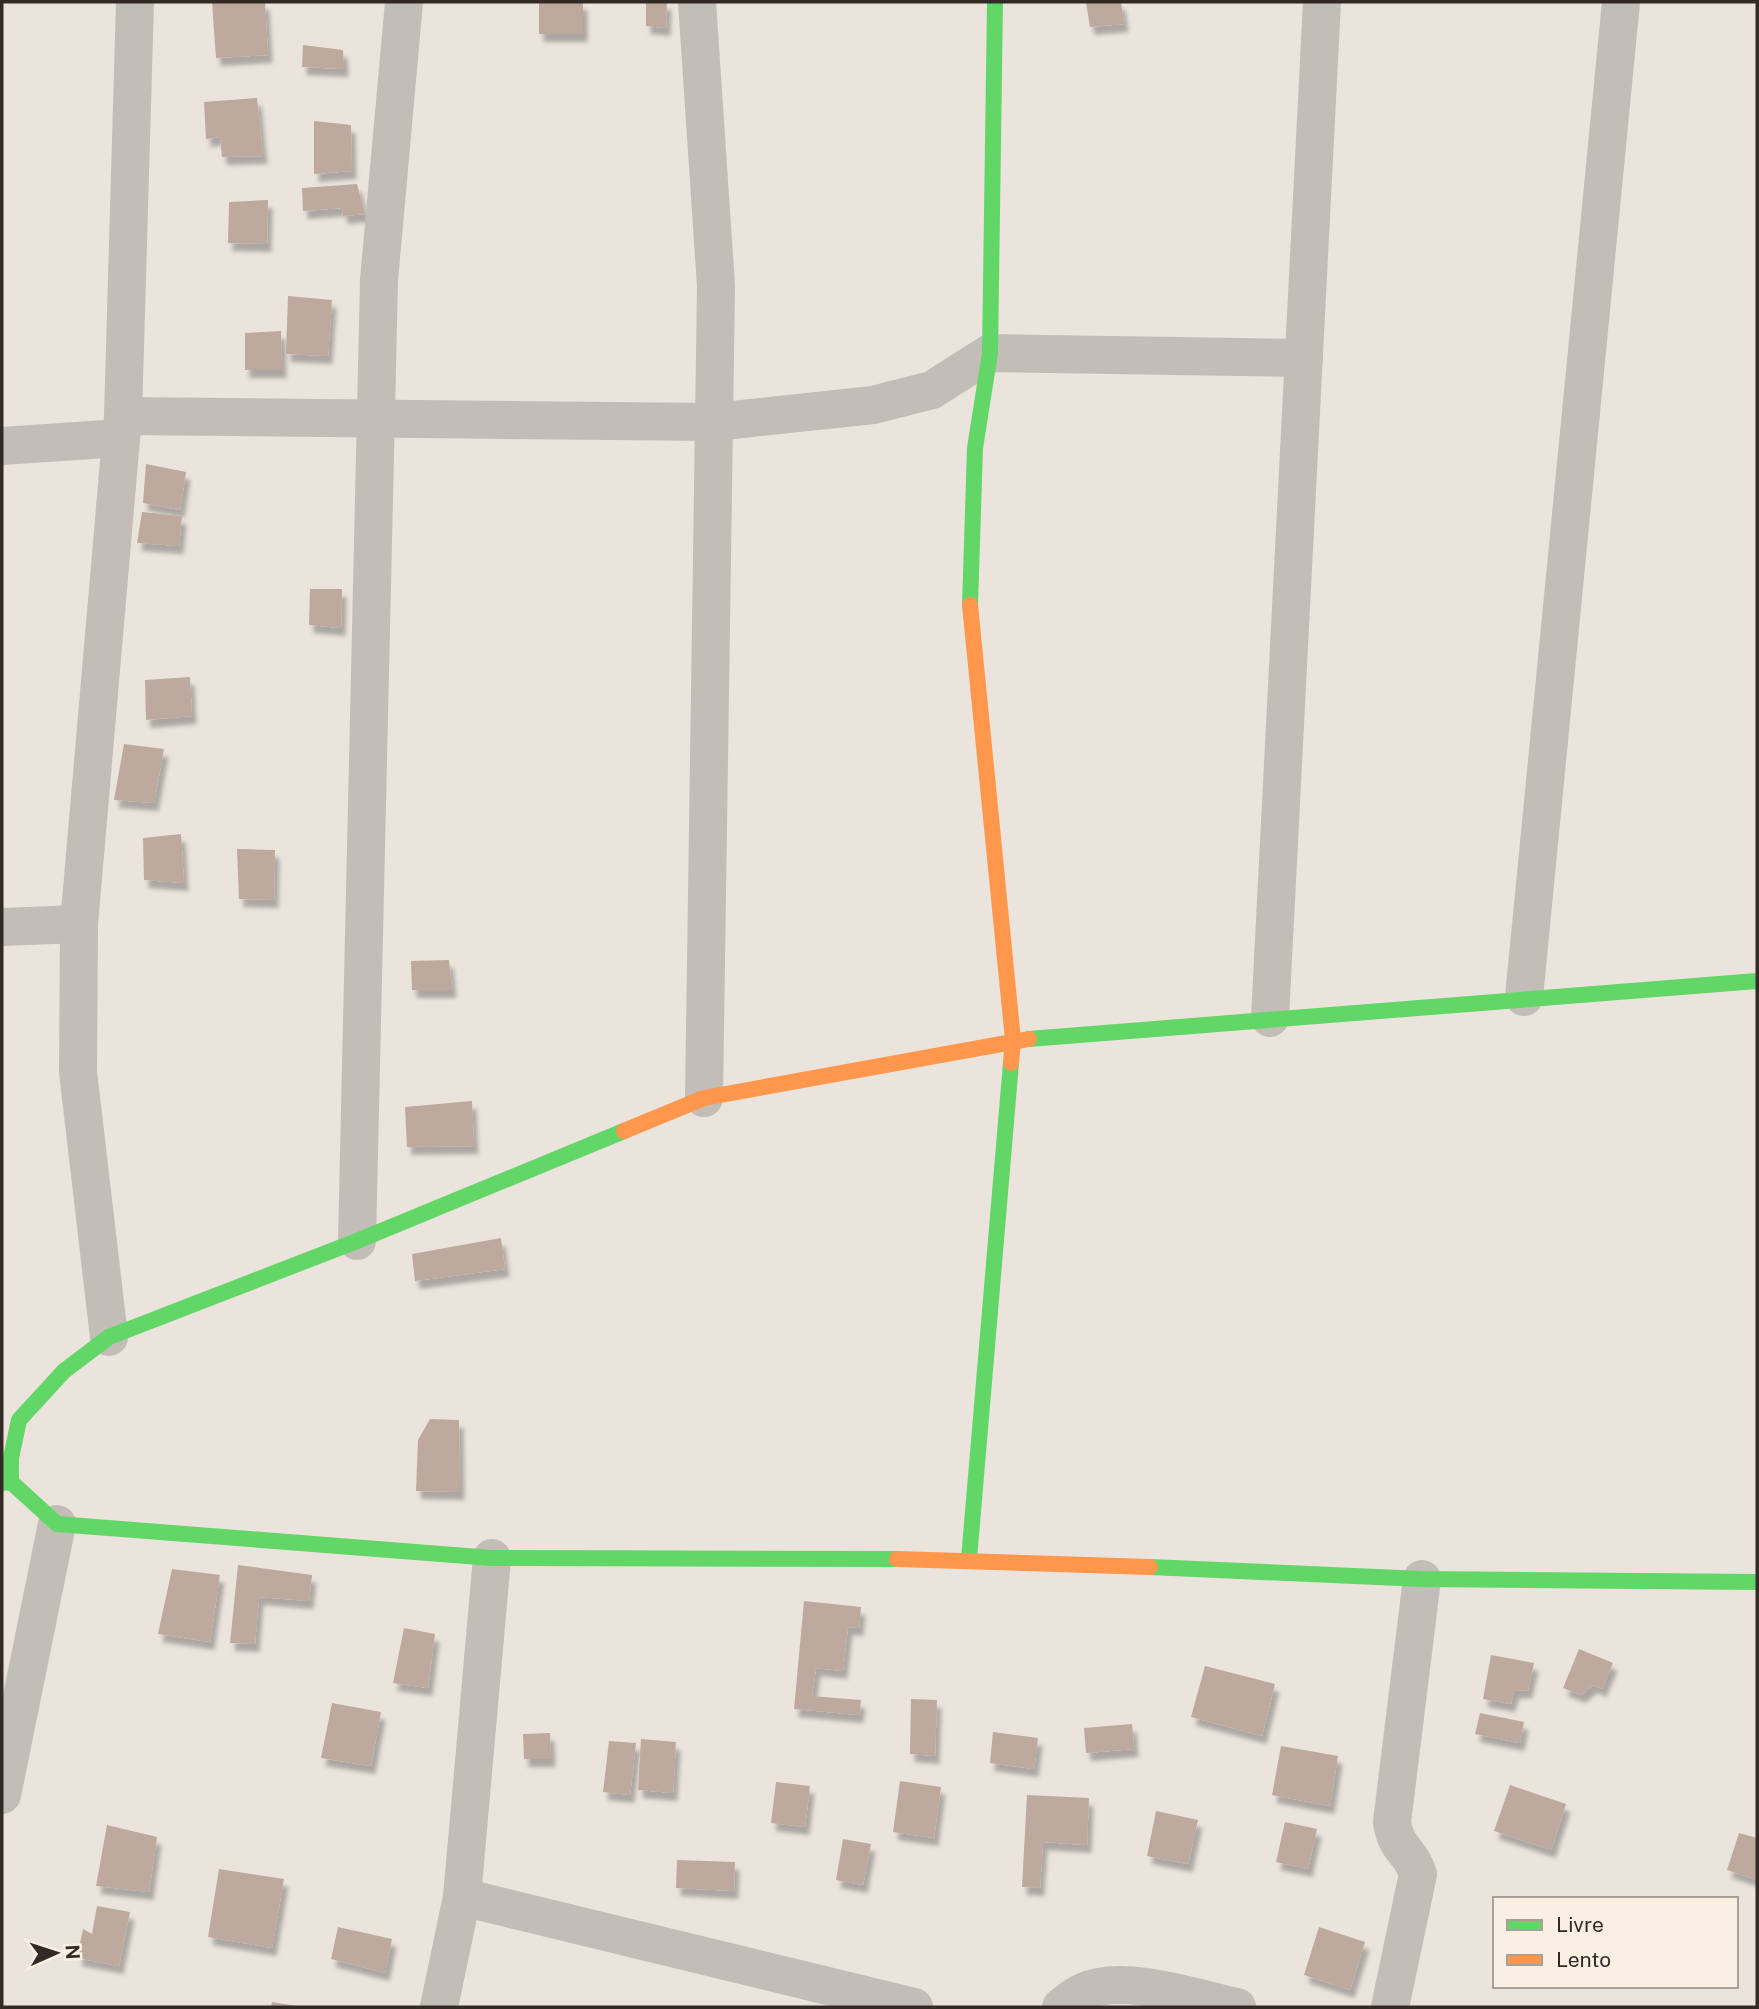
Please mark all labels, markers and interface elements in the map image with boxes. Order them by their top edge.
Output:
legend [1493,1897,1738,1988]
text: Livre [1556,1912,1604,1937]
north arrow [21,1918,91,1988]
text: N [62,1944,84,1960]
text: Lento [1556,1947,1611,1972]

